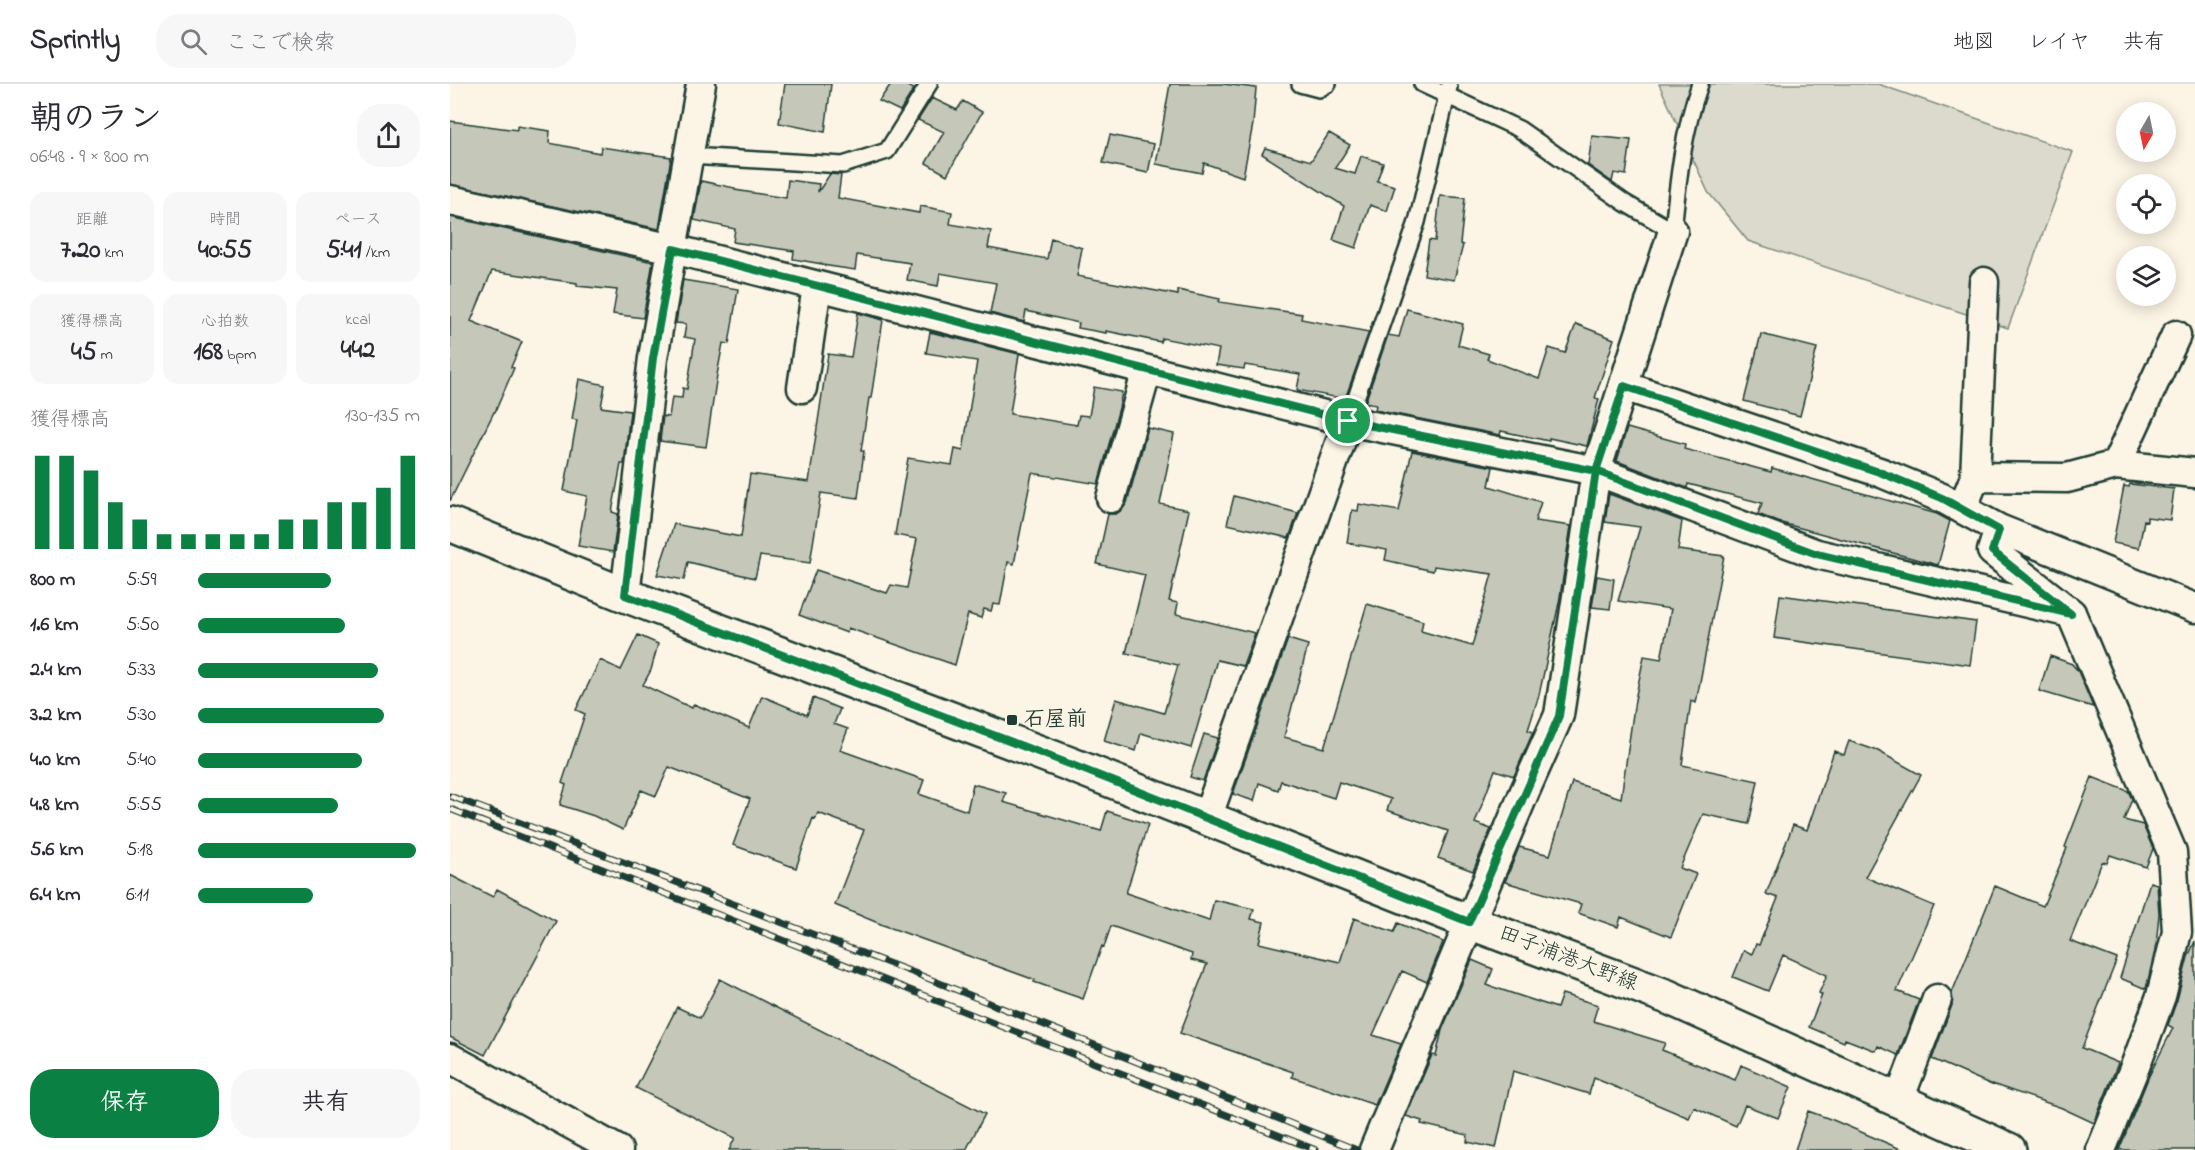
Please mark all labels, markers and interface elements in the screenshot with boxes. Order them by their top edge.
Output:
search box [156,14,576,68]
text: Sprintly [30,21,120,62]
icon: search [177,25,210,58]
text: ここで検索 [225,28,335,60]
text: 地図 [1953,28,1995,58]
text: レイヤ [2028,28,2090,58]
text: 共有 [2123,28,2165,58]
text: 朝のラン [30,96,162,144]
north arrow [2116,102,2176,162]
map controls [2116,102,2176,306]
button: share [357,104,420,167]
text: 06:48 · 9 × 800 m [30,143,149,172]
button: locate [2116,174,2176,234]
text: 距離 [76,208,108,232]
text: 時間 [209,208,241,232]
text: ペース [334,208,382,232]
text: 7.20 [60,232,100,270]
text: 40:55 [198,232,252,270]
text: 5:41 [326,232,362,270]
text: km [100,241,124,265]
text: /km [362,241,390,265]
button: layers [2116,246,2176,306]
text: kcal [345,308,371,332]
text: 獲得標高 [60,310,124,334]
text: 心拍数 [201,310,249,334]
text: 442 [341,332,375,370]
text: 45 [71,334,97,372]
text: 168 [193,334,223,372]
text: m [97,343,113,367]
text: bpm [223,343,257,367]
pin [1322,395,1373,446]
text: 130–135 m [344,402,420,431]
icon: arrive [1331,404,1364,437]
text: 獲得標高 [30,406,110,435]
text: 800 m [30,566,75,595]
text: 5:59 [126,566,157,595]
text: 1.6 km [30,611,79,640]
text: 5:50 [126,611,159,640]
text: 2.4 km [30,656,82,685]
text: 5:33 [126,656,156,685]
text: 3.2 km [30,701,82,730]
text: 5:30 [126,701,156,730]
place label: 石屋前 [1024,705,1087,735]
marker: 石屋前 [1005,713,1019,727]
text: 4.0 km [30,746,80,775]
text: 5:40 [126,746,156,775]
text: 4.8 km [30,791,79,820]
text: 5:55 [126,791,162,820]
text: 5.6 km [30,836,84,865]
text: 5:18 [126,836,153,865]
text: 6.4 km [30,881,80,910]
text: 6:11 [126,881,149,910]
street label: 田子浦港大野線 [1494,919,1642,999]
button: 保存 [30,1069,219,1138]
button: 共有 [231,1069,420,1138]

